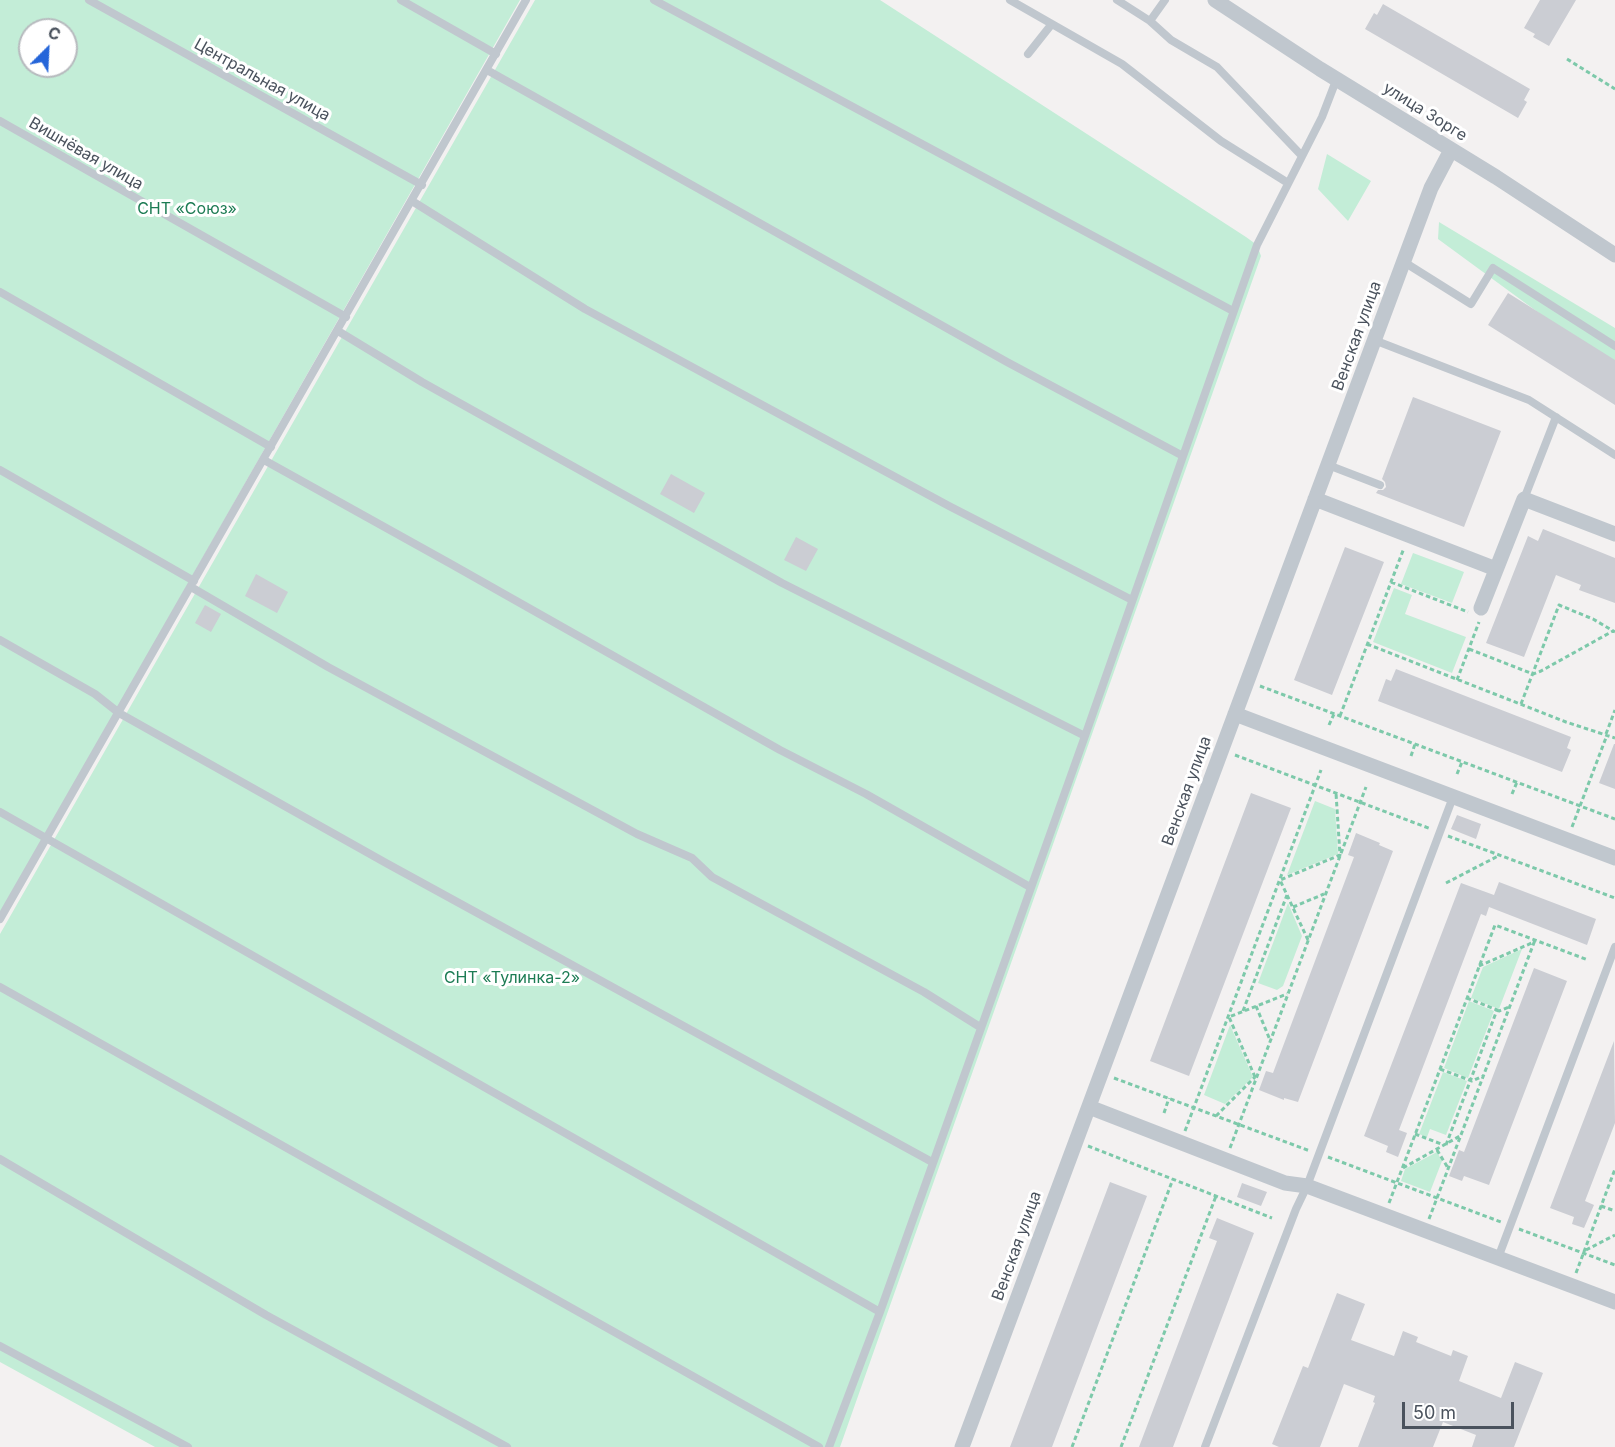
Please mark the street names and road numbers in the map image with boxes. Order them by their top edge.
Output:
street label: Центральная улица [191,35,333,125]
street label: улица Зорге [1380,79,1470,145]
street label: Вишнёвая улица [25,114,147,194]
street label: Венская улица [1328,279,1386,393]
street label: Венская улица [1158,734,1216,848]
street label: Венская улица [988,1189,1046,1303]

